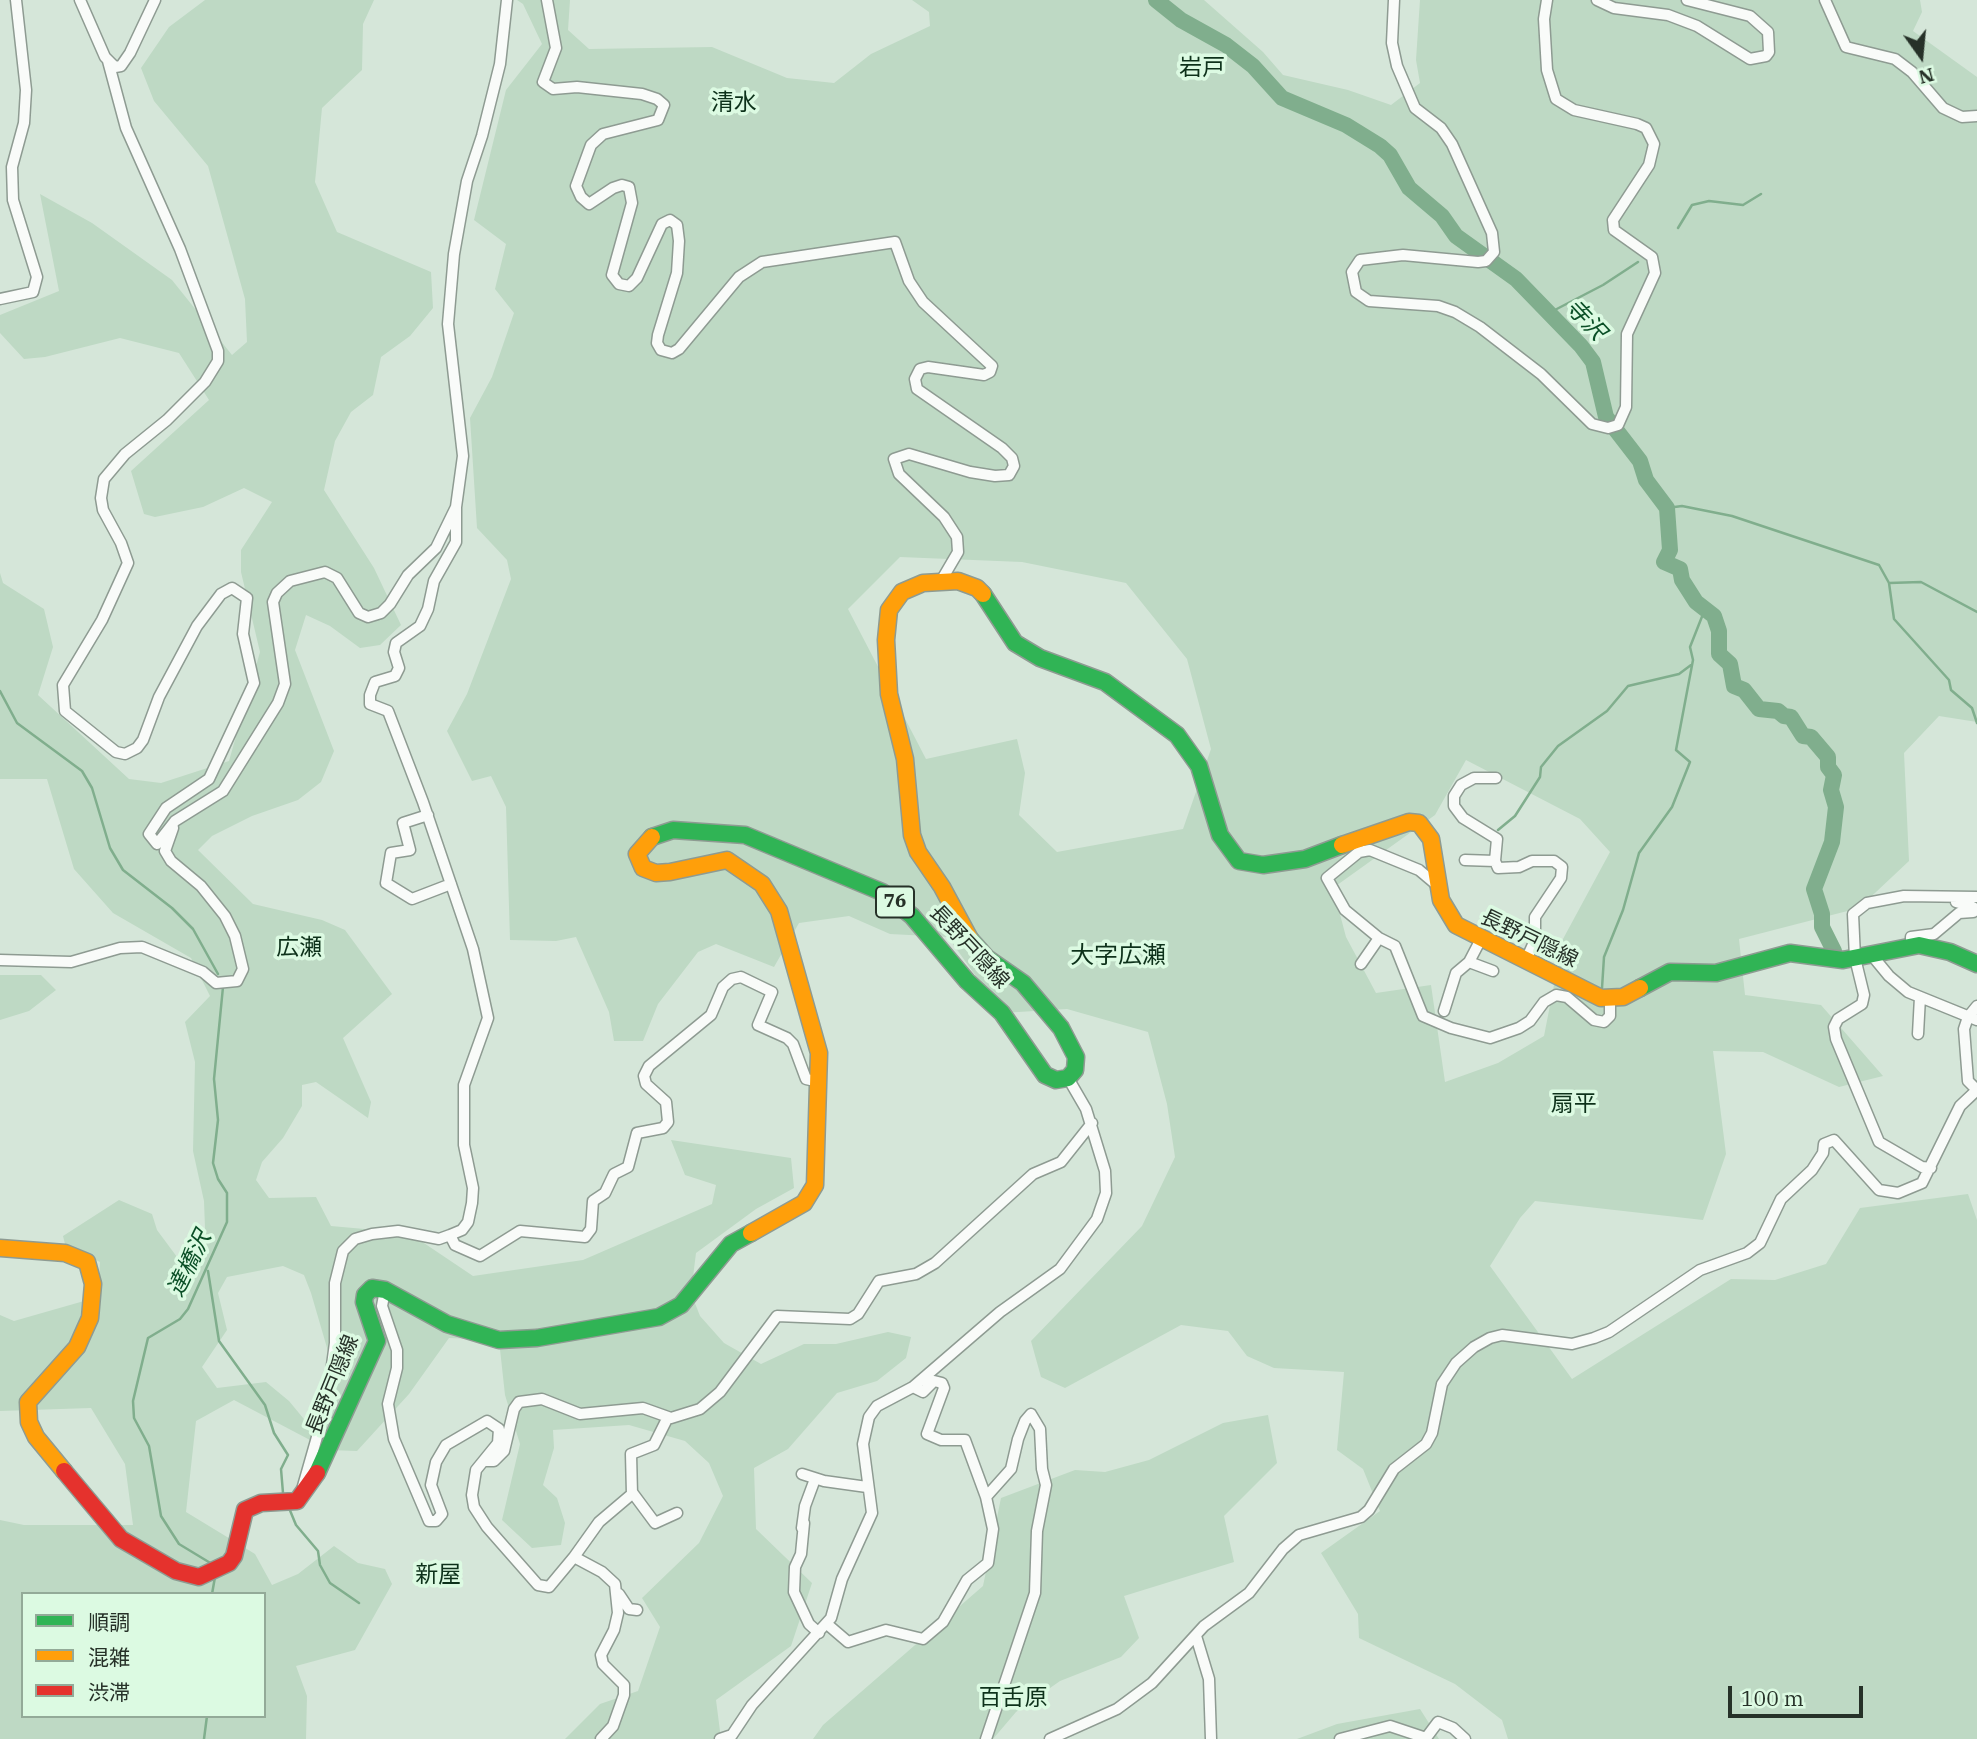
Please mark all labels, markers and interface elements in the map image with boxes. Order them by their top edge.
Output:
north arrow [1886,21,1956,91]
district label: 岩戸 [1179,54,1225,82]
text: N [1916,63,1937,90]
district label: 清水 [711,89,757,117]
water label: 寺沢 [1559,294,1611,346]
road number: 76 [876,887,914,918]
street label: 長野戸隠線 [924,900,1014,994]
street label: 長野戸隠線 [1476,905,1582,973]
district label: 広瀬 [276,934,322,962]
district label: 大字広瀬 [1070,942,1166,970]
district label: 扇平 [1551,1090,1597,1118]
water label: 達橋沢 [162,1227,218,1301]
street label: 長野戸隠線 [302,1332,364,1438]
district label: 新屋 [415,1561,461,1589]
legend [21,1592,266,1718]
text: 順調 [88,1608,130,1636]
text: 混雑 [88,1643,130,1671]
scale bar [1732,1672,1867,1716]
text: 渋滞 [88,1678,130,1706]
district label: 百舌原 [979,1684,1047,1712]
text: 100 m [1741,1684,1804,1712]

